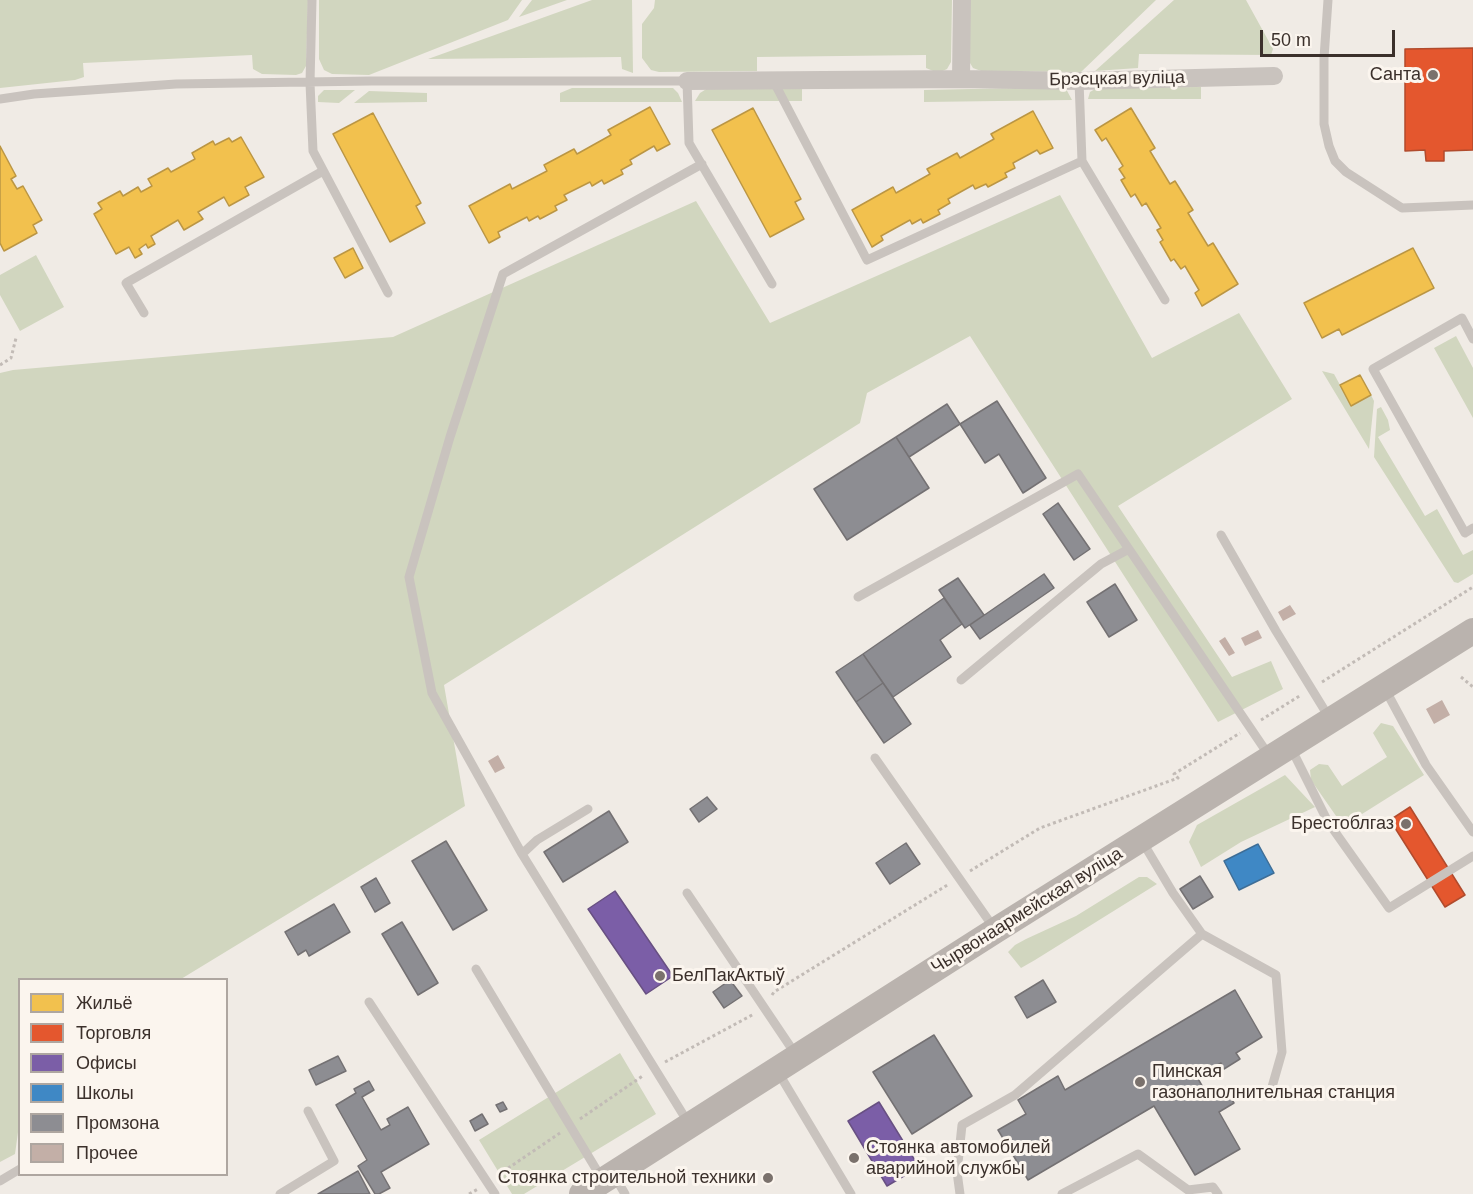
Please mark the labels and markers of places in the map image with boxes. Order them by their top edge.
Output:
place label: Санта [1370,64,1421,86]
marker: Санта [1426,68,1440,82]
place label: Брестоблгаз [1291,813,1394,835]
marker: Брестоблгаз [1399,817,1413,831]
place label: БелПакАктыў [672,965,785,987]
marker: БелПакАктыў [653,969,667,983]
place label: Пинская газонаполнительная станция [1152,1061,1395,1104]
marker: Пинская газонаполнительная станция [1133,1075,1147,1089]
place label: Стоянка автомобилей аварийной службы [866,1137,1051,1180]
marker: Стоянка автомобилей аварийной службы [847,1151,861,1165]
place label: Стоянка строительной техники [498,1167,756,1189]
marker: Стоянка строительной техники [761,1171,775,1185]

